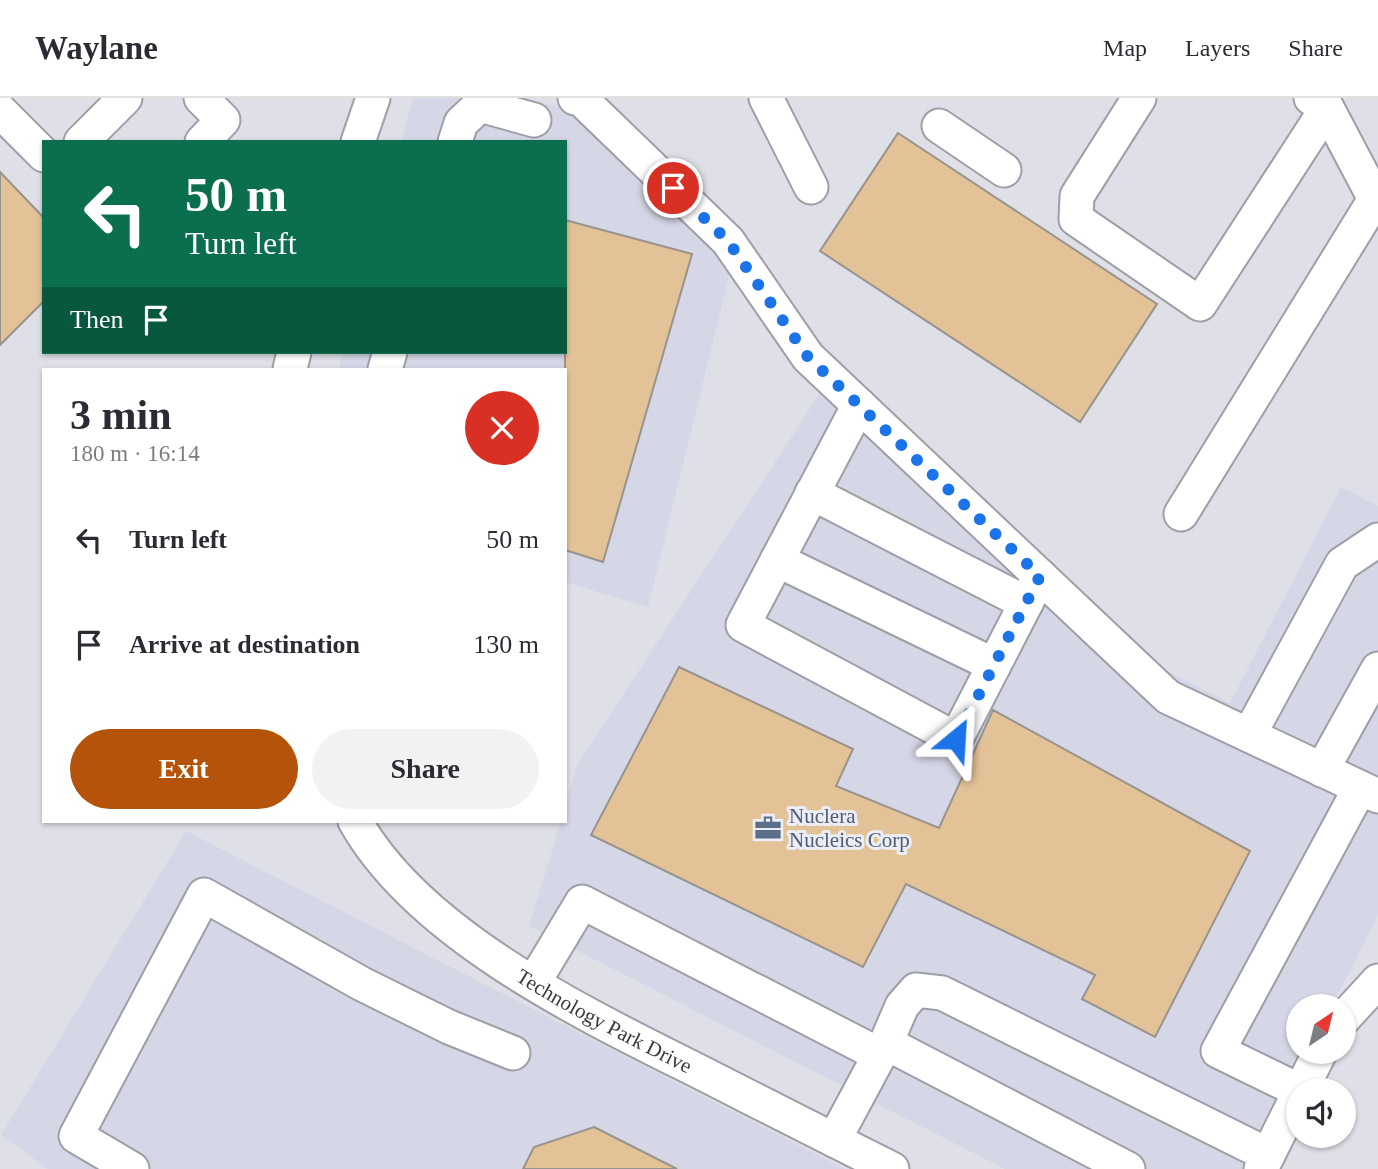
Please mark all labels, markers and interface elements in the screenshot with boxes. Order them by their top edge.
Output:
text: Waylane [35,30,158,66]
text: Map [1103,35,1147,61]
text: Layers [1185,35,1250,61]
text: Share [1288,35,1343,61]
pin [643,158,703,218]
text: 50 m [185,167,287,222]
icon: left [70,168,161,259]
icon: arrive [654,169,692,207]
text: Turn left [185,225,297,261]
icon: arrive [137,301,175,339]
text: Then [70,305,123,334]
button: close [465,391,539,465]
text: 3 min [70,392,172,438]
text: 180 m · 16:14 [70,441,200,466]
icon: left [70,521,108,559]
text: Turn left [129,525,227,554]
text: 50 m [486,525,539,554]
icon: arrive [70,626,108,664]
text: Arrive at destination [129,630,360,659]
text: 130 m [473,630,539,659]
position arrow [919,702,993,776]
button: Exit [70,729,298,809]
button: Share [312,729,539,809]
place label: Nuclera Nucleics Corp [789,804,910,852]
office icon: Nuclera Nucleics Corp [753,813,783,843]
street label: Technology Park Drive [512,964,696,1078]
north arrow [1286,994,1356,1064]
map controls [1286,994,1356,1148]
button: sound [1286,1078,1356,1148]

